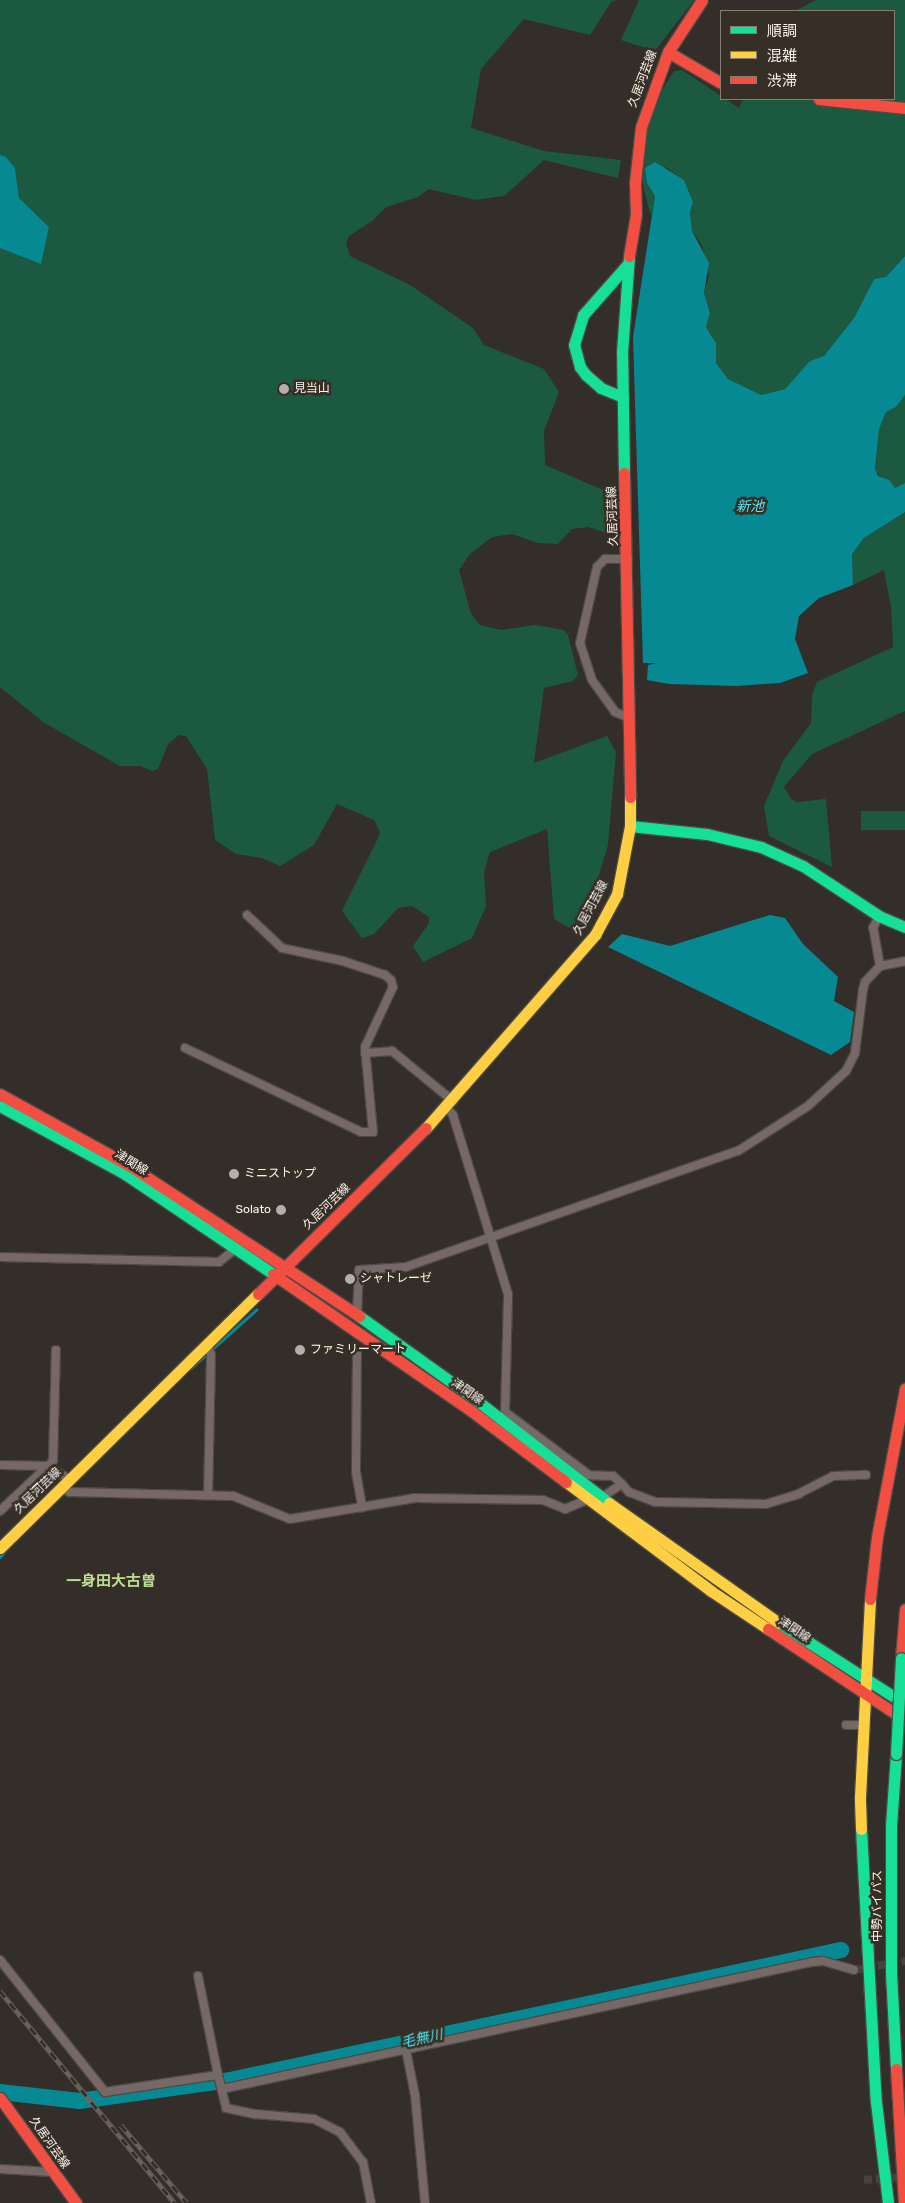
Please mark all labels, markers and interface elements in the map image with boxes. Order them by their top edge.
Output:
legend [720,10,895,100]
text: 順調 [767,22,797,40]
text: 混雑 [767,47,797,65]
street label: 久居河芸線 [626,48,660,110]
text: 渋滞 [767,72,797,90]
place label: 見当山 [294,382,330,396]
marker: 見当山 [278,383,290,395]
street label: 久居河芸線 [605,486,621,546]
water label: 新池 [736,499,764,515]
street label: 久居河芸線 [571,878,611,938]
street label: 津関線 [112,1147,150,1179]
place label: ミニストップ [244,1167,316,1181]
marker: ミニストップ [228,1168,240,1180]
street label: 久居河芸線 [300,1181,354,1233]
place label: Solato [236,1203,271,1217]
marker: Solato [275,1204,287,1216]
place label: シャトレーゼ [360,1272,432,1286]
marker: シャトレーゼ [344,1273,356,1285]
place label: ファミリーマート [310,1343,406,1357]
marker: ファミリーマート [294,1344,306,1356]
street label: 津関線 [448,1376,486,1408]
street label: 久居河芸線 [11,1465,65,1517]
district label: 一身田大古曽 [66,1573,156,1591]
street label: 津関線 [775,1614,813,1646]
street label: 中勢バイパス [871,1870,885,1942]
water label: 毛無川 [400,2026,444,2052]
street label: 久居河芸線 [26,2114,72,2172]

